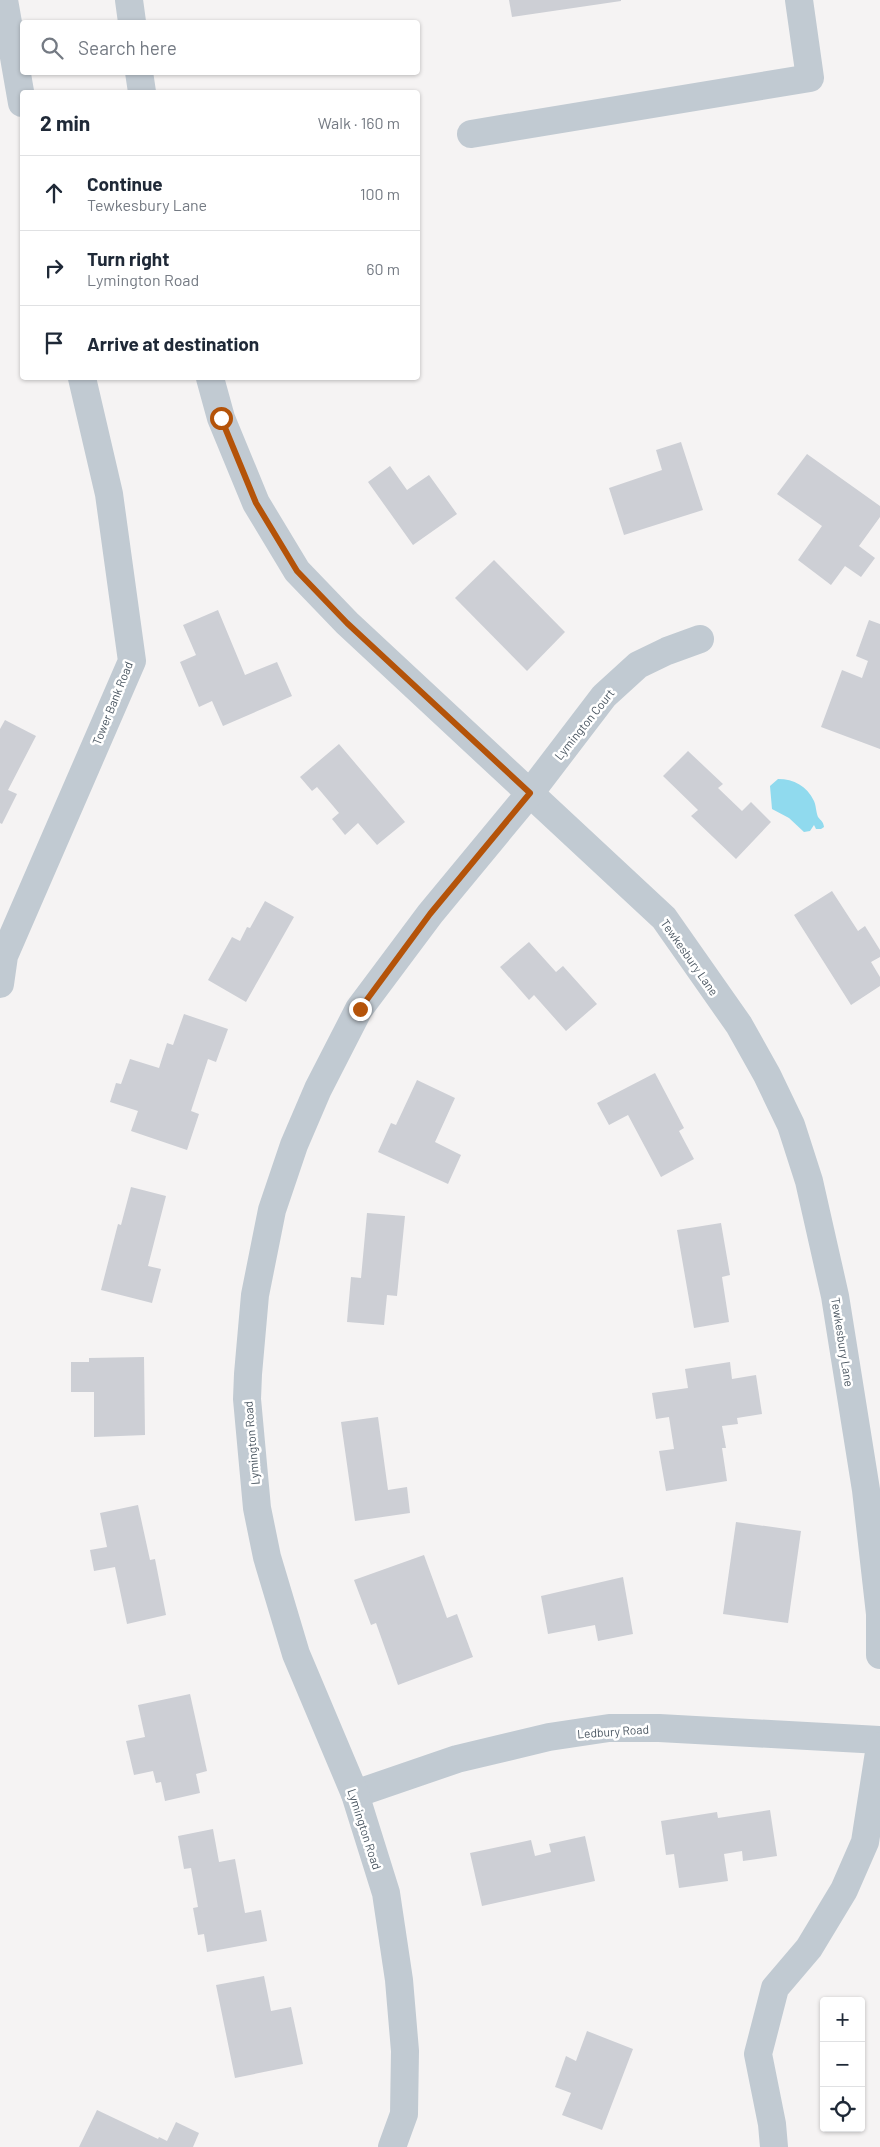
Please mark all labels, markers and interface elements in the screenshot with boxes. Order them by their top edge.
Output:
search box [20,20,420,75]
icon: search [38,34,66,62]
text: Search here [78,36,177,59]
text: 2 min [40,110,90,135]
text: Walk · 160 m [318,113,400,132]
text: Continue [87,172,163,195]
icon: ahead [40,179,68,207]
text: 100 m [360,184,400,203]
text: Tewkesbury Lane [87,195,207,214]
text: Turn right [87,247,169,270]
icon: right [40,254,68,282]
text: 60 m [366,259,400,278]
text: Lymington Road [87,270,199,289]
icon: arrive [40,329,68,357]
text: Arrive at destination [87,332,259,355]
route start [210,407,233,430]
street label: Tower Bank Road [89,659,135,747]
street label: Lymington Court [551,686,617,762]
street label: Tewkesbury Lane [658,916,722,998]
route end [349,998,372,1021]
street label: Tewkesbury Lane [829,1296,857,1388]
street label: Lymington Road [240,1400,262,1486]
street label: Ledbury Road [577,1722,649,1740]
street label: Lymington Road [345,1787,385,1871]
map controls [820,1997,865,2132]
button: + [820,1997,865,2042]
button: − [820,2042,865,2087]
button: locate [820,2087,865,2132]

